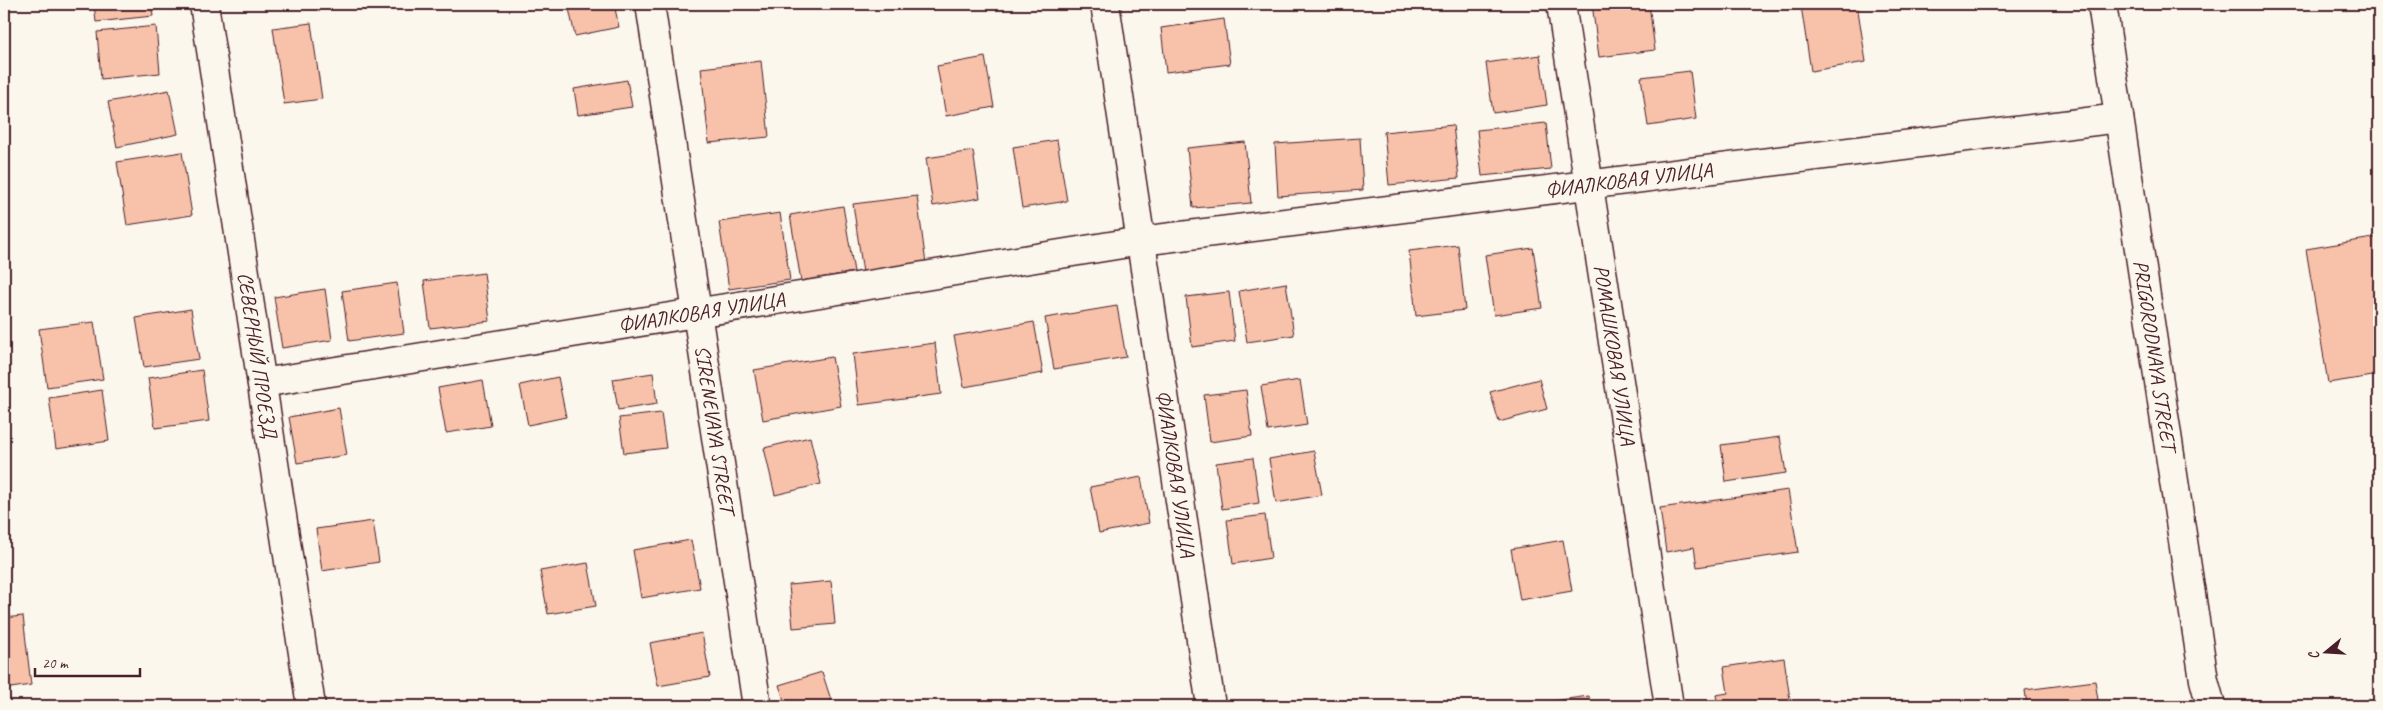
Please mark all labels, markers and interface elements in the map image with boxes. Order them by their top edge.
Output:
street label: ФИАЛКОВАЯ УЛИЦА [1544,156,1714,203]
street label: PRIGORODNAYA STREET [2128,258,2183,457]
street label: РОМАШКОВАЯ УЛИЦА [1588,263,1642,447]
street label: СЕВЕРНЫЙ ПРОЕЗД [232,270,283,441]
street label: ФИАЛКОВАЯ УЛИЦА [616,286,787,338]
street label: SIRENEVAYA STREET [689,344,741,520]
street label: ФИАЛКОВАЯ УЛИЦА [1151,389,1201,559]
north arrow [2300,628,2350,678]
scale bar [35,645,140,677]
text: С [2304,648,2323,662]
text: 20 m [42,654,69,673]

